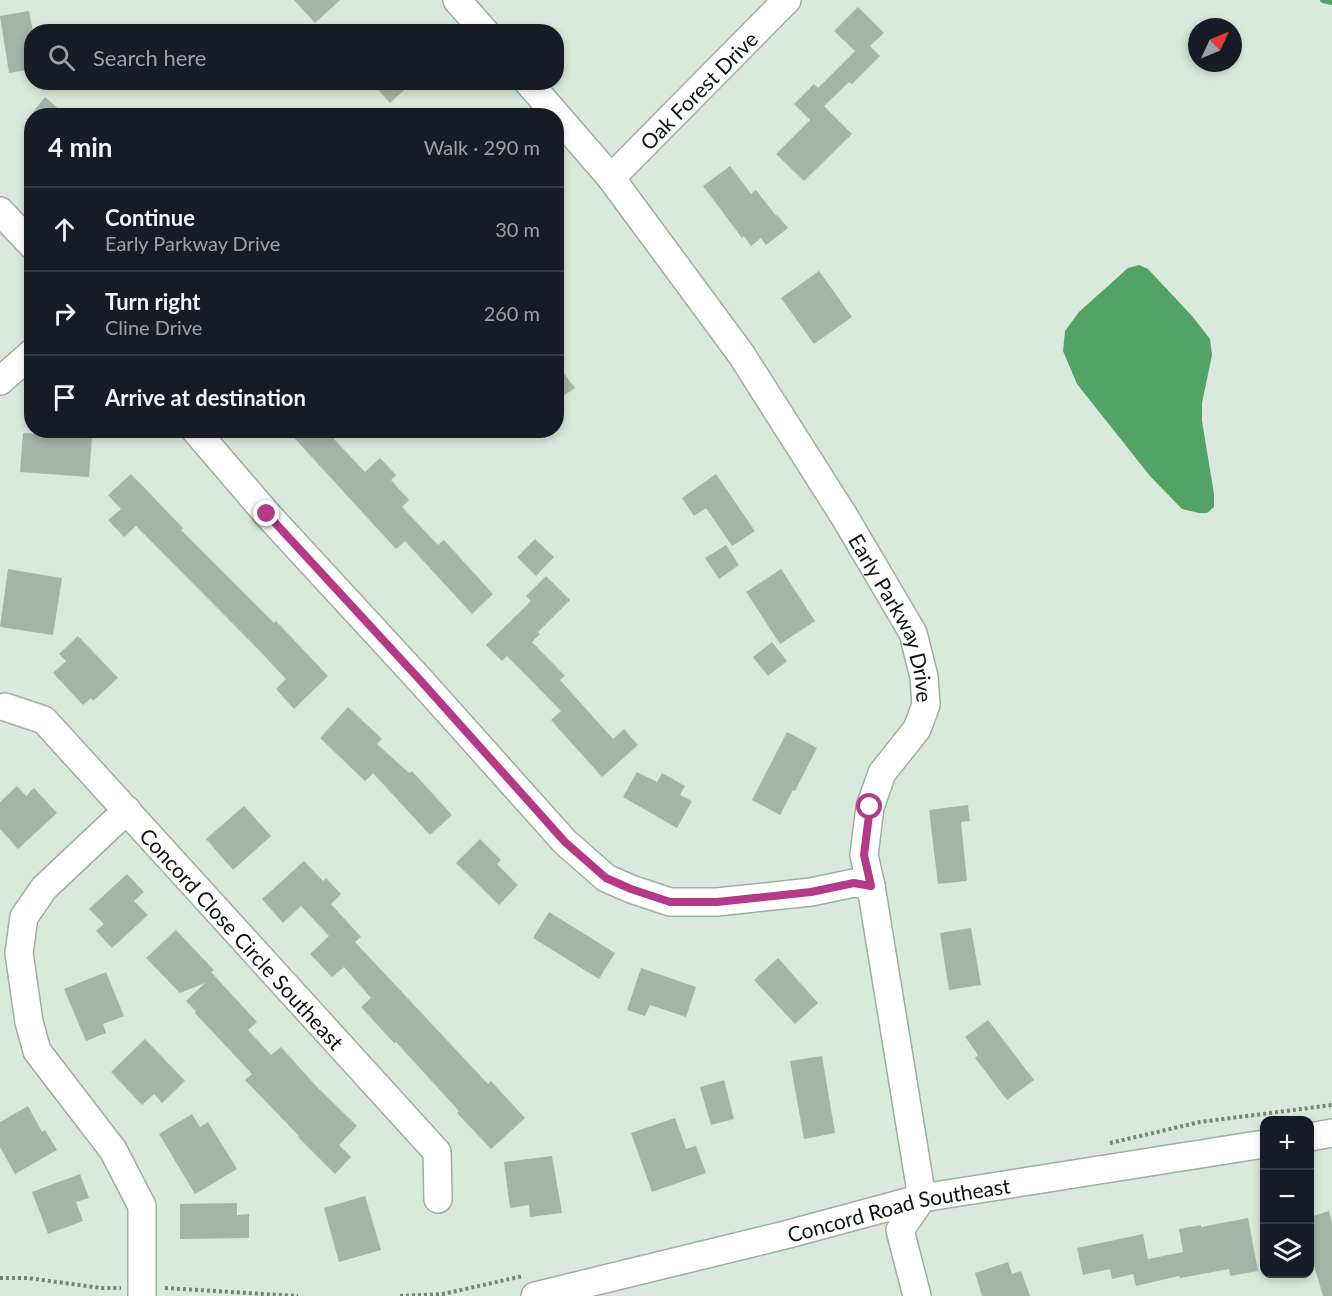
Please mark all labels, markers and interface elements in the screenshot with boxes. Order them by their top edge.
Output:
north arrow [1188,18,1242,72]
search box [24,24,564,90]
street label: Oak Forest Drive [634,25,762,154]
icon: search [45,41,78,74]
text: Search here [93,44,206,71]
text: 4 min [48,131,112,163]
text: Walk · 290 m [424,135,540,159]
text: Continue [105,204,195,231]
icon: ahead [48,213,81,246]
text: 30 m [495,217,540,241]
text: Early Parkway Drive [105,231,280,255]
text: Turn right [105,288,200,315]
icon: right [48,297,81,330]
text: 260 m [484,301,540,325]
text: Cline Drive [105,315,202,339]
icon: arrive [48,381,81,414]
text: Arrive at destination [105,384,306,411]
route end [253,500,279,526]
street label: Early Parkway Drive [845,529,938,703]
route start [856,793,882,819]
street label: Concord Close Circle Southeast [136,822,350,1054]
map controls [1260,1116,1314,1278]
button: + [1260,1116,1314,1170]
button: − [1260,1170,1314,1224]
street label: Concord Road Southeast [784,1172,1012,1246]
button: layers [1260,1224,1314,1278]

